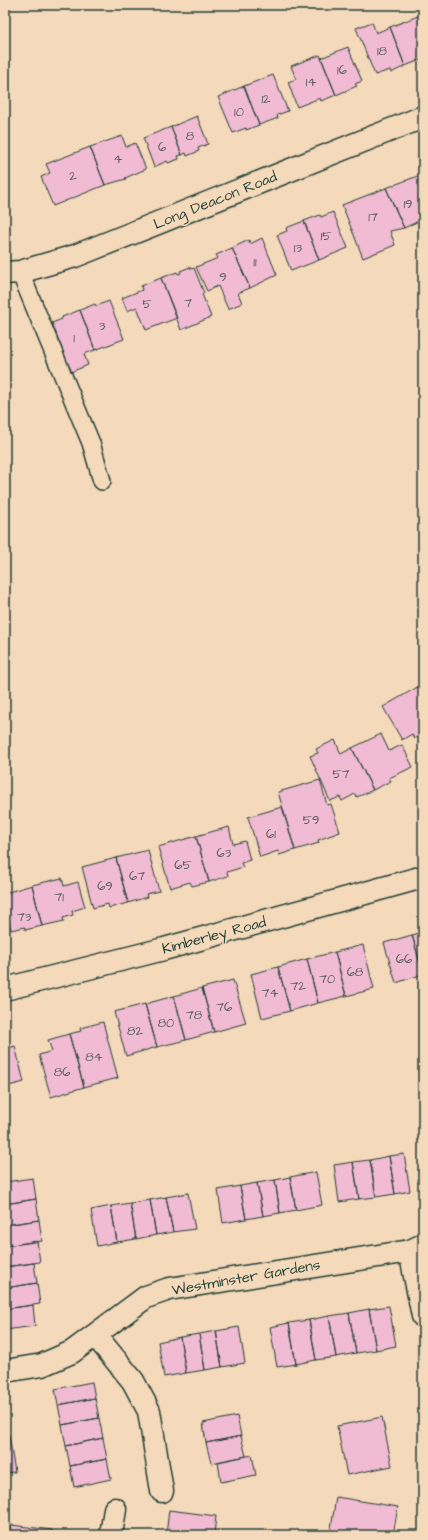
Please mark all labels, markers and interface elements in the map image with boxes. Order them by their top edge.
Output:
house number: 18 [377,42,388,60]
house number: 16 [337,61,347,79]
house number: 14 [306,73,316,91]
house number: 12 [261,90,271,108]
house number: 10 [234,103,244,121]
house number: 8 [186,127,195,145]
house number: 6 [158,138,166,156]
house number: 4 [114,150,123,168]
street label: Long Deacon Road [150,166,281,236]
house number: 2 [69,167,77,185]
house number: 19 [403,195,413,213]
house number: 17 [368,208,378,226]
house number: 15 [321,227,331,245]
house number: 13 [294,239,303,257]
house number: 11 [253,253,257,271]
house number: 9 [219,268,227,286]
house number: 7 [184,294,192,312]
house number: 5 [142,295,152,313]
house number: 3 [99,317,106,335]
house number: 1 [73,329,75,347]
house number: 57 [332,765,350,783]
house number: 59 [303,811,319,829]
house number: 61 [266,825,276,843]
house number: 63 [217,844,232,862]
house number: 65 [174,856,192,874]
house number: 67 [129,867,145,885]
house number: 69 [97,877,113,895]
house number: 71 [54,888,64,906]
house number: 73 [17,908,32,926]
street label: Kimberley Road [160,911,269,960]
house number: 66 [396,950,412,968]
house number: 68 [347,963,364,981]
house number: 70 [319,970,335,988]
house number: 72 [290,977,306,995]
house number: 74 [262,984,279,1002]
house number: 76 [216,998,232,1016]
house number: 78 [186,1006,203,1024]
house number: 80 [158,1014,174,1032]
house number: 82 [127,1022,143,1040]
house number: 84 [85,1048,103,1066]
house number: 86 [54,1063,70,1081]
street label: Westminster Gardens [170,1254,322,1301]

